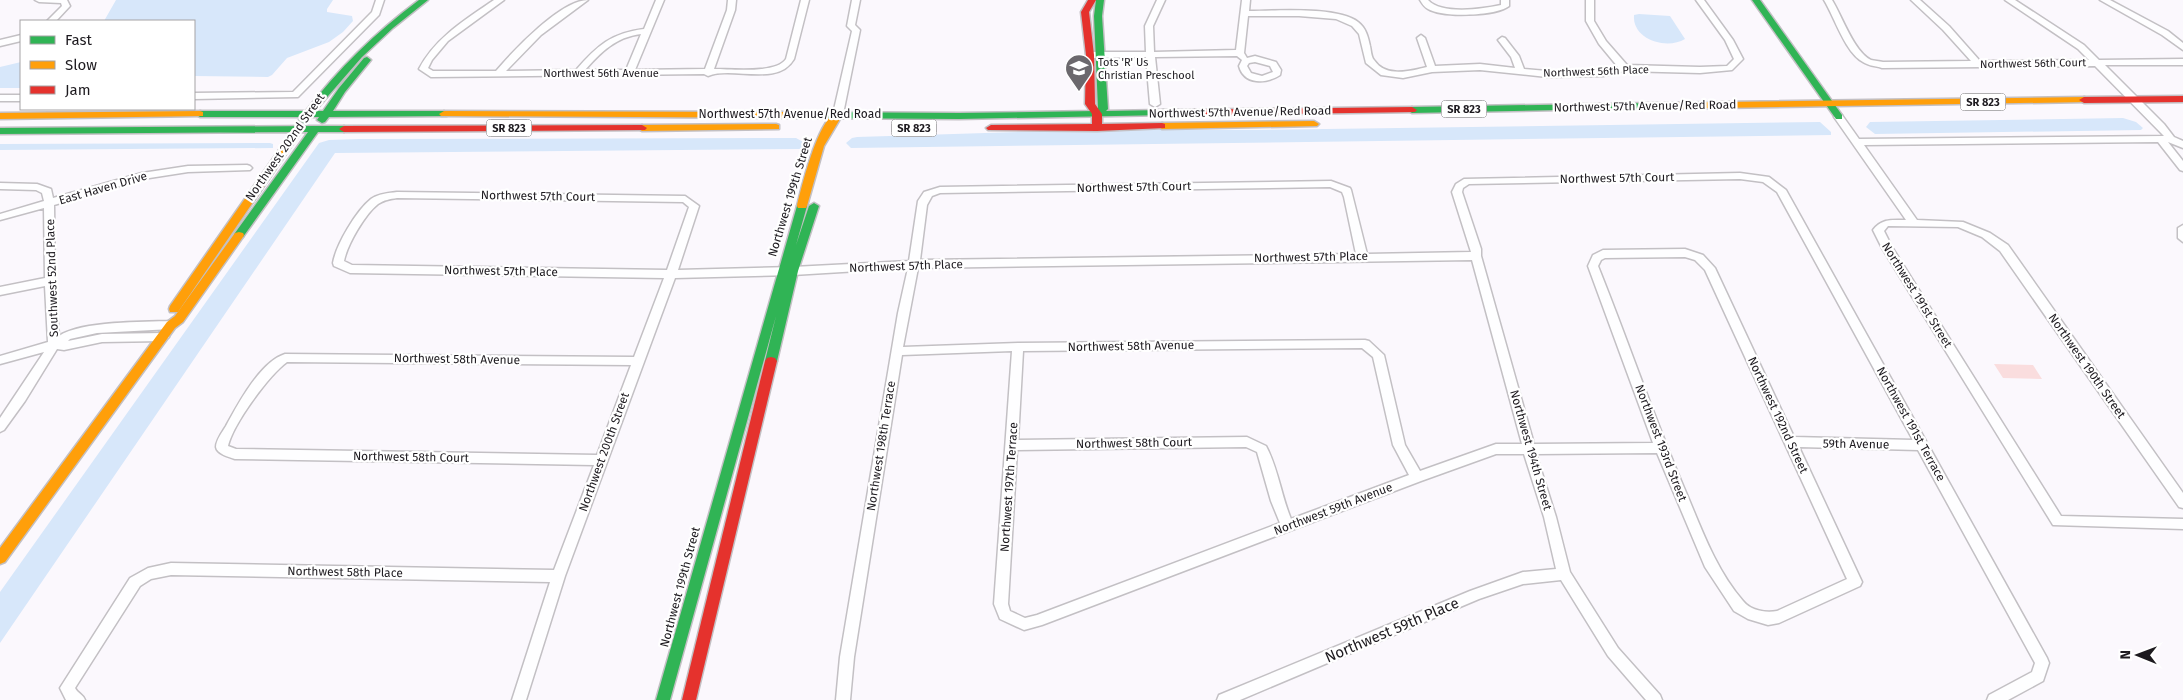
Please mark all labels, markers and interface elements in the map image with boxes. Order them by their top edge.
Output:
legend [20,20,195,110]
text: Fast [65,31,92,49]
school or university icon: Tots 'R' Us Christian Preschool [1064,53,1094,92]
text: Slow [65,56,97,74]
place label: Tots 'R' Us Christian Preschool [1098,56,1194,82]
street label: Northwest 56th Court [1980,56,2086,71]
street label: Northwest 56th Place [1543,63,1649,80]
street label: Northwest 56th Avenue [543,67,659,80]
text: Jam [65,81,91,99]
street label: Northwest 202nd Street [243,90,328,203]
road number: SR 823 [1960,94,2006,110]
street label: Northwest 57th Avenue/Red Road [1554,97,1736,115]
road number: SR 823 [1442,100,1486,118]
street label: Northwest 57th Avenue/Red Road [1149,103,1331,121]
street label: Northwest 57th Avenue/Red Road [699,107,881,121]
road number: SR 823 [486,120,532,136]
road number: SR 823 [892,120,936,136]
street label: Northwest 199th Street [765,135,815,259]
street label: East Haven Drive [57,169,149,207]
street label: Northwest 57th Court [1560,170,1675,186]
street label: Northwest 57th Court [1077,179,1192,195]
street label: Northwest 57th Court [481,188,596,204]
street label: Southwest 52nd Place [43,219,61,337]
street label: Northwest 191st Street [1879,240,1956,351]
street label: Northwest 57th Place [1254,249,1368,265]
street label: Northwest 57th Place [849,257,963,275]
street label: Northwest 57th Place [444,263,558,279]
street label: Northwest 190th Street [2045,311,2129,422]
street label: Northwest 58th Avenue [1068,338,1194,354]
street label: Northwest 58th Avenue [394,351,520,367]
street label: Northwest 192nd Street [1745,355,1811,476]
street label: Northwest 191st Terrace [1874,364,1948,484]
street label: Northwest 198th Terrace [864,380,898,512]
street label: Northwest 193rd Street [1632,383,1690,504]
street label: Northwest 194th Street [1507,388,1555,512]
street label: Northwest 200th Street [576,390,632,514]
street label: Northwest 197th Terrace [997,422,1021,552]
street label: Northwest 58th Court [1076,435,1193,451]
street label: 59th Avenue [1823,436,1889,452]
street label: Northwest 58th Court [353,449,470,465]
street label: Northwest 59th Avenue [1272,480,1394,538]
street label: Northwest 199th Street [657,524,703,649]
street label: Northwest 58th Place [287,564,403,580]
street label: Northwest 59th Place [1322,594,1462,666]
north arrow [2113,630,2163,680]
text: N [2117,650,2134,660]

